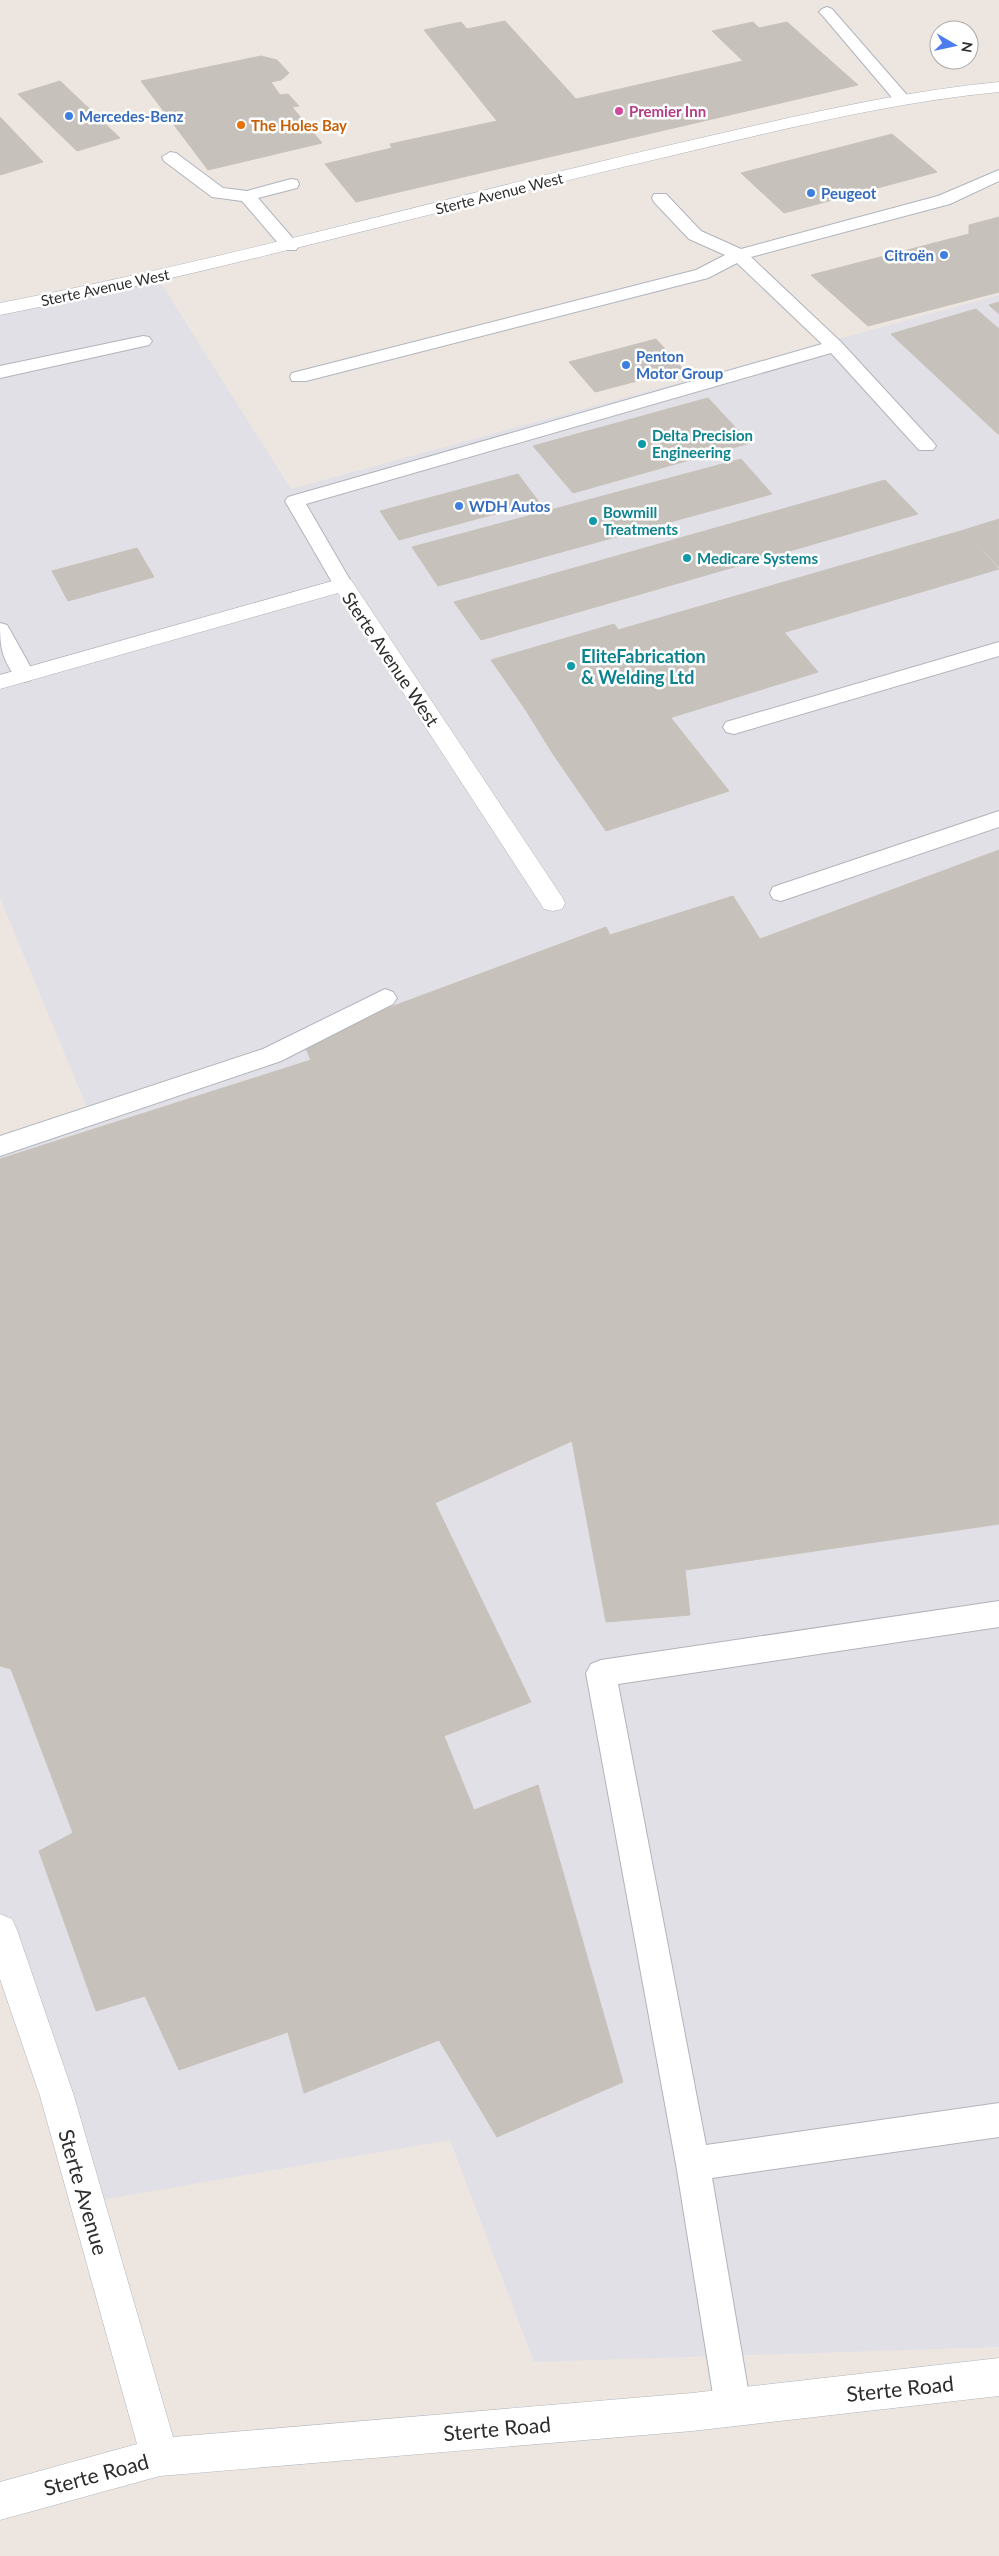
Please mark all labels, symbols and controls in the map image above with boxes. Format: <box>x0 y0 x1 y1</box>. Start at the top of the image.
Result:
north arrow <box>929 20 979 70</box>
text: N <box>958 40 977 54</box>
place label: Premier Inn <box>629 102 706 120</box>
marker: Premier Inn <box>613 105 625 117</box>
place label: Mercedes-Benz <box>79 107 183 125</box>
marker: Mercedes-Benz <box>63 110 75 122</box>
place label: The Holes Bay <box>251 116 347 134</box>
marker: The Holes Bay <box>235 119 247 131</box>
street label: Sterte Avenue West <box>433 168 565 218</box>
place label: Peugeot <box>821 184 877 202</box>
marker: Peugeot <box>805 187 817 199</box>
place label: Citroën <box>884 246 934 264</box>
marker: Citroën <box>938 249 950 261</box>
street label: Sterte Avenue West <box>39 264 171 309</box>
place label: Penton Motor Group <box>636 347 723 382</box>
marker: Penton Motor Group <box>620 359 632 371</box>
place label: Delta Precision Engineering <box>652 426 753 461</box>
marker: Delta Precision Engineering <box>636 438 648 450</box>
place label: WDH Autos <box>469 497 551 515</box>
marker: WDH Autos <box>453 500 465 512</box>
place label: Bowmill Treatments <box>603 503 678 538</box>
marker: Bowmill Treatments <box>587 515 599 527</box>
place label: Medicare Systems <box>697 549 818 567</box>
marker: Medicare Systems <box>681 552 693 564</box>
street label: Sterte Avenue West <box>338 588 444 731</box>
place label: EliteFabrication & Welding Ltd <box>581 645 706 688</box>
marker: EliteFabrication & Welding Ltd <box>565 660 577 672</box>
street label: Sterte Avenue <box>54 2126 114 2258</box>
street label: Sterte Road <box>845 2370 955 2406</box>
street label: Sterte Road <box>442 2411 552 2445</box>
street label: Sterte Road <box>41 2448 151 2500</box>

